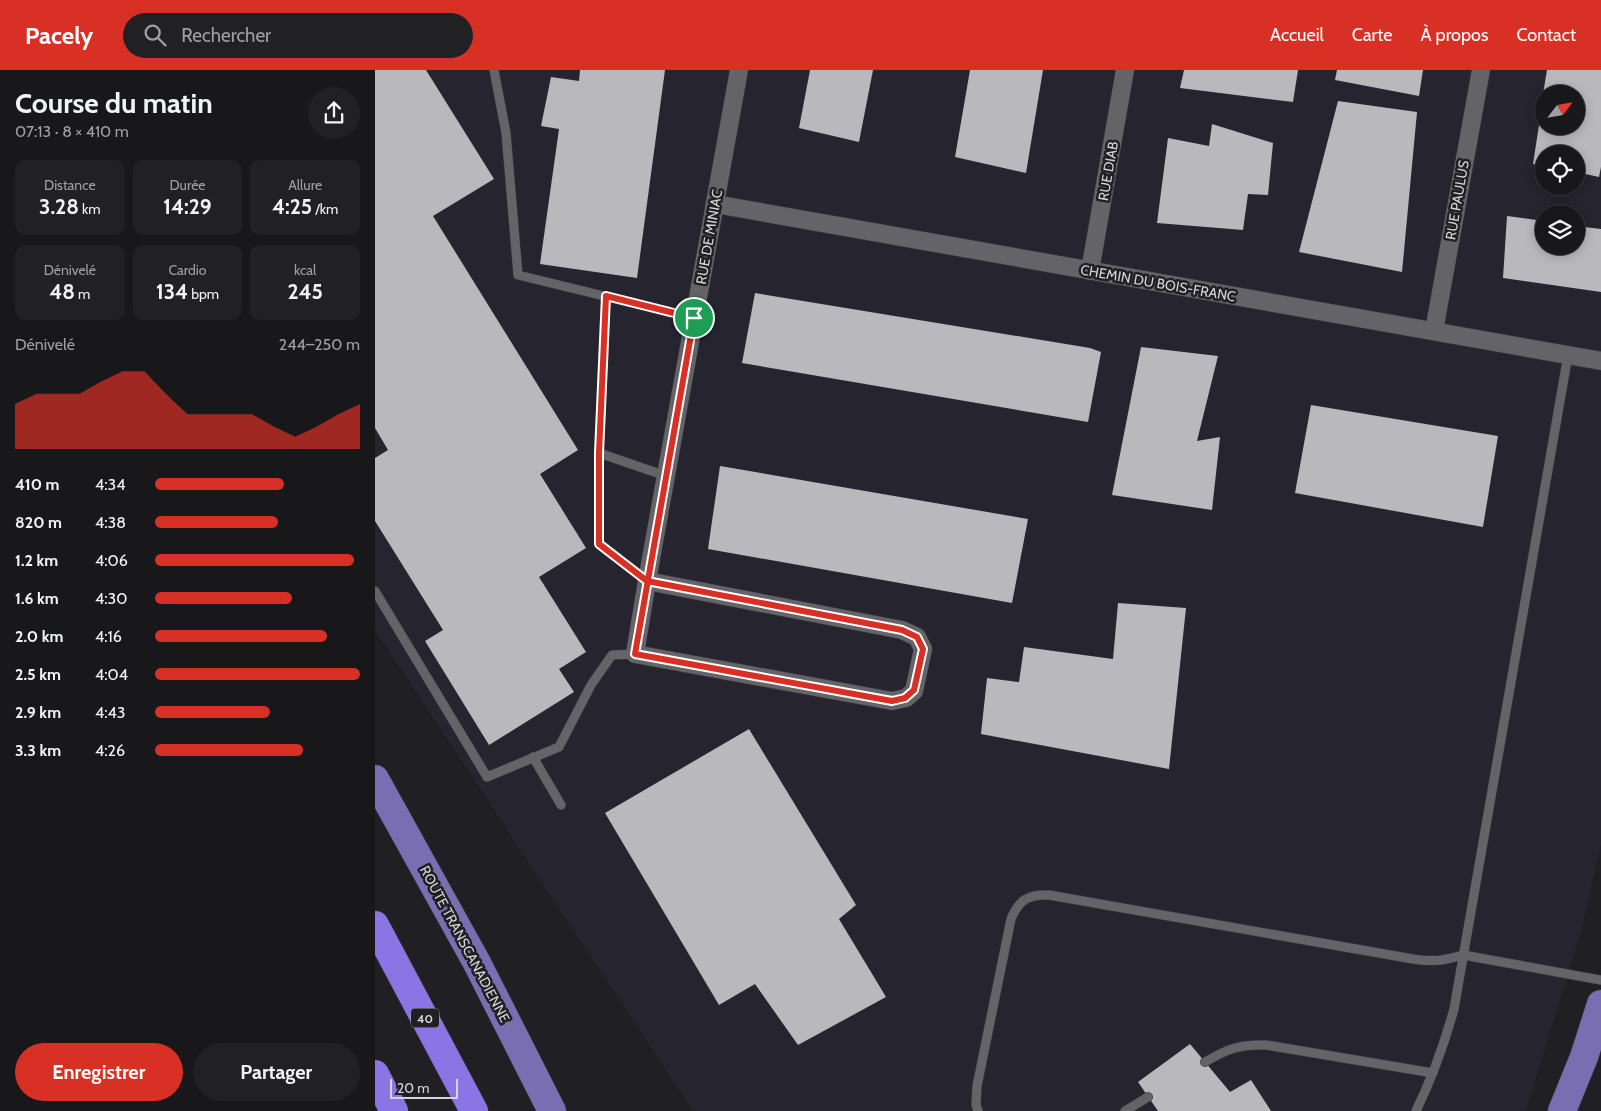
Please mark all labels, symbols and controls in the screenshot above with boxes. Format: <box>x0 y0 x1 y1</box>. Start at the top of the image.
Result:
search box <box>123 13 473 58</box>
text: Pacely <box>25 21 93 50</box>
icon: search <box>141 21 169 49</box>
text: Rechercher <box>181 24 271 47</box>
text: Accueil <box>1270 24 1324 46</box>
text: Carte <box>1352 24 1392 46</box>
text: À propos <box>1420 24 1488 46</box>
text: Contact <box>1516 24 1576 46</box>
north arrow <box>1535 85 1585 135</box>
map controls <box>1535 85 1585 255</box>
text: Course du matin <box>15 86 213 120</box>
button: share <box>308 87 360 139</box>
text: 07:13 · 8 × 410 m <box>15 122 129 141</box>
street label: RUE DIAB <box>1094 140 1122 202</box>
button: locate <box>1535 145 1585 195</box>
street label: RUE PAULUS <box>1441 159 1473 241</box>
text: Distance <box>44 176 96 194</box>
text: Durée <box>169 176 206 194</box>
text: Allure <box>288 176 322 194</box>
street label: RUE DE MINIAC <box>692 188 726 286</box>
text: 3.28 <box>39 194 79 219</box>
text: 14:29 <box>163 194 212 219</box>
text: 4:25 <box>272 194 312 219</box>
text: km <box>79 200 101 218</box>
text: /km <box>312 200 338 218</box>
button: layers <box>1535 205 1585 255</box>
street label: CHEMIN DU BOIS-FRANC <box>1079 260 1237 306</box>
text: Dénivelé <box>44 261 96 279</box>
text: Cardio <box>168 261 207 279</box>
text: kcal <box>294 261 316 279</box>
text: 48 <box>49 279 75 304</box>
text: 134 <box>156 279 188 304</box>
text: 245 <box>287 279 323 304</box>
text: m <box>75 285 90 303</box>
text: bpm <box>188 285 219 303</box>
pin <box>673 297 715 339</box>
icon: arrive <box>680 304 708 332</box>
text: Dénivelé <box>15 335 75 354</box>
text: 244–250 m <box>279 335 360 354</box>
text: 410 m <box>15 475 60 494</box>
text: 4:34 <box>95 475 125 494</box>
text: 820 m <box>15 513 62 532</box>
text: 4:38 <box>95 513 126 532</box>
text: 1.2 km <box>15 551 58 570</box>
text: 4:06 <box>95 551 128 570</box>
text: 1.6 km <box>15 589 59 608</box>
text: 4:30 <box>95 589 127 608</box>
text: 2.0 km <box>15 627 63 646</box>
text: 4:16 <box>95 627 122 646</box>
text: 2.5 km <box>15 665 61 684</box>
text: 4:04 <box>95 665 128 684</box>
text: 2.9 km <box>15 703 61 722</box>
text: 4:43 <box>95 703 125 722</box>
text: 3.3 km <box>15 741 61 760</box>
text: 4:26 <box>95 741 125 760</box>
street label: ROUTE TRANSCANADIENNE <box>416 863 514 1026</box>
road number: 40 <box>411 1008 439 1028</box>
button: Enregistrer <box>15 1043 183 1101</box>
button: Partager <box>193 1043 360 1101</box>
scale bar <box>390 1076 457 1099</box>
text: 20 m <box>397 1079 430 1097</box>

